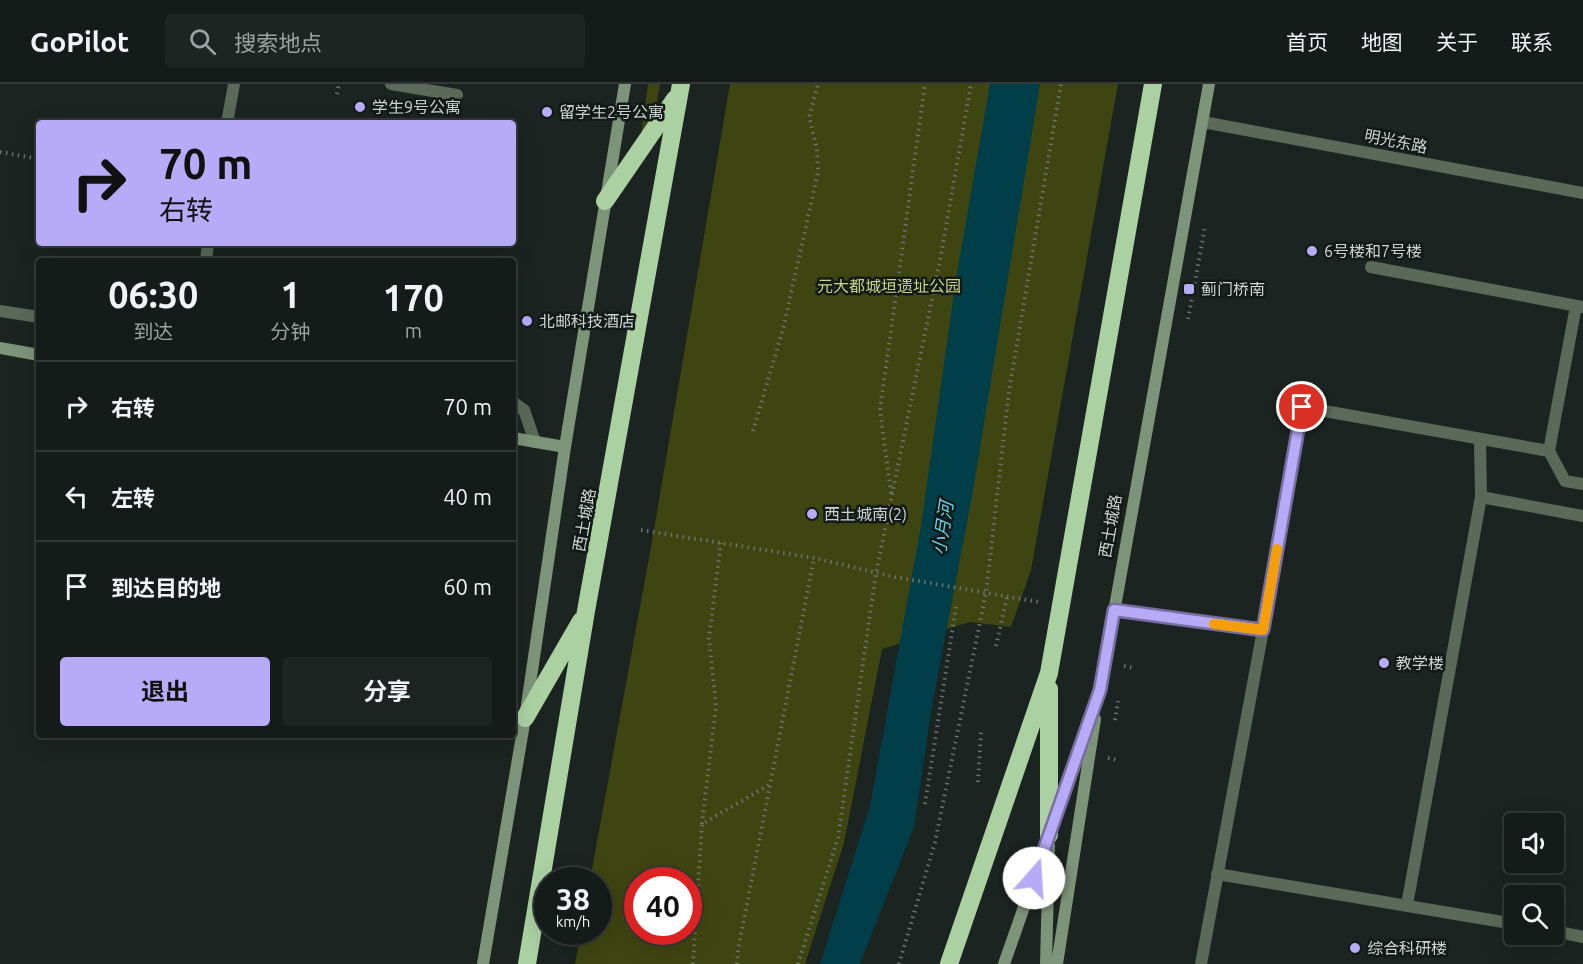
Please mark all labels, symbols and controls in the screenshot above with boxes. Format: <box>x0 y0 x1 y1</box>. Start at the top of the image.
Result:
search box <box>165 14 585 68</box>
icon: search <box>186 25 219 58</box>
text: GoPilot <box>30 26 129 57</box>
text: 搜索地点 <box>234 30 322 55</box>
text: 首页 <box>1286 30 1328 54</box>
text: 地图 <box>1361 30 1403 54</box>
text: 关于 <box>1436 30 1478 54</box>
text: 联系 <box>1511 30 1553 54</box>
place label: 学生9号公寓 <box>372 98 461 116</box>
marker: 学生9号公寓 <box>353 100 367 114</box>
place label: 留学生2号公寓 <box>559 103 664 121</box>
marker: 留学生2号公寓 <box>540 105 554 119</box>
street label: 明光东路 <box>1363 126 1429 156</box>
text: 70 m <box>159 140 253 187</box>
icon: right <box>60 144 138 222</box>
text: 右转 <box>159 195 213 225</box>
place label: 6号楼和7号楼 <box>1324 242 1422 260</box>
marker: 6号楼和7号楼 <box>1305 244 1319 258</box>
text: 06:30 <box>108 274 198 315</box>
text: 1 <box>280 274 301 315</box>
text: 170 <box>383 277 444 318</box>
park label: 元大都城垣遗址公园 <box>817 277 961 295</box>
place label: 蓟门桥南 <box>1201 280 1265 298</box>
marker: 蓟门桥南 <box>1182 282 1196 296</box>
place label: 北邮科技酒店 <box>539 312 635 330</box>
marker: 北邮科技酒店 <box>520 314 534 328</box>
text: m <box>405 319 422 342</box>
text: 到达 <box>133 320 173 343</box>
text: 分钟 <box>271 320 311 343</box>
pin <box>1276 381 1327 432</box>
icon: right <box>60 390 93 423</box>
icon: arrive <box>1285 390 1318 423</box>
text: 70 m <box>443 394 492 419</box>
text: 右转 <box>111 395 155 420</box>
icon: left <box>60 480 93 513</box>
text: 40 m <box>443 484 492 509</box>
text: 左转 <box>111 485 155 510</box>
street label: 西土城路 <box>570 487 598 553</box>
street label: 西土城路 <box>1096 493 1124 559</box>
water label: 小月河 <box>928 497 957 556</box>
place label: 西土城南(2) <box>824 505 907 524</box>
marker: 西土城南(2) <box>805 507 819 521</box>
icon: arrive <box>60 570 93 603</box>
text: 60 m <box>443 574 492 599</box>
text: 到达目的地 <box>111 575 221 600</box>
place label: 教学楼 <box>1396 654 1444 672</box>
marker: 教学楼 <box>1377 656 1391 670</box>
button: 退出 <box>60 657 270 726</box>
button: 分享 <box>282 657 492 726</box>
map controls <box>1504 813 1564 945</box>
button: sound <box>1504 813 1564 873</box>
position arrow <box>1002 846 1066 910</box>
speed limit sign: 40 <box>624 867 702 945</box>
text: 38 <box>556 882 590 916</box>
button: search <box>1504 885 1564 945</box>
text: km/h <box>556 913 590 930</box>
place label: 综合科研楼 <box>1367 939 1447 957</box>
marker: 综合科研楼 <box>1348 941 1362 955</box>

